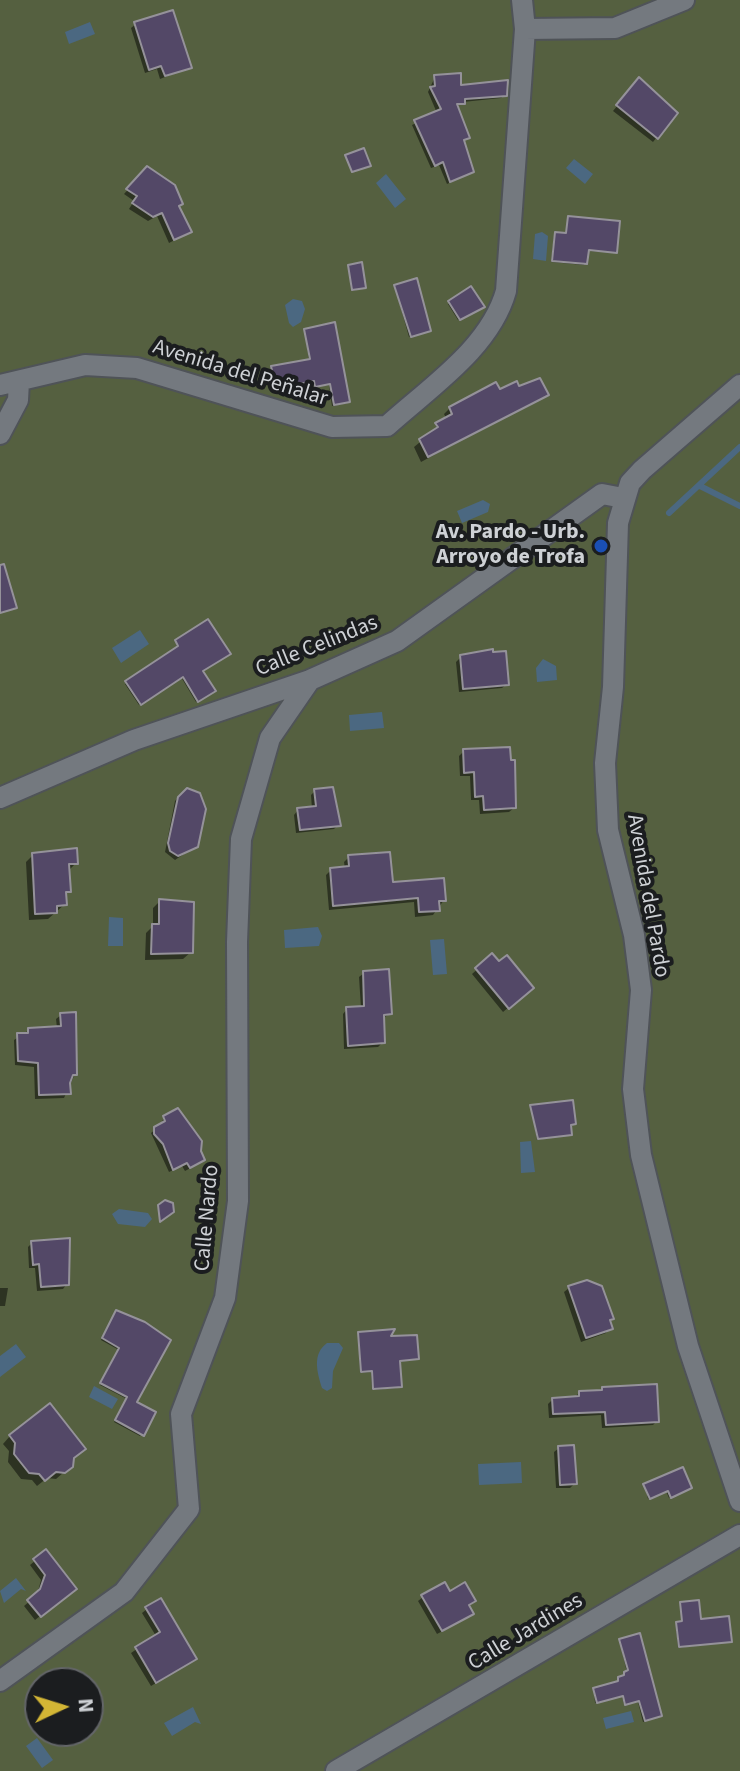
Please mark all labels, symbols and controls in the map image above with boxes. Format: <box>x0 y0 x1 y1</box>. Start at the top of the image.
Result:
street label: Avenida del Peñalar <box>149 335 331 413</box>
place label: Av. Pardo - Urb. Arroyo de Trofa <box>436 520 585 572</box>
marker: Av. Pardo - Urb. Arroyo de Trofa <box>592 537 610 555</box>
street label: Calle Celindas <box>252 611 382 683</box>
street label: Avenida del Pardo <box>620 812 674 980</box>
street label: Calle Nardo <box>190 1164 226 1272</box>
street label: Calle Jardines <box>464 1588 588 1678</box>
north arrow <box>24 1667 104 1747</box>
text: N <box>69 1697 102 1714</box>

